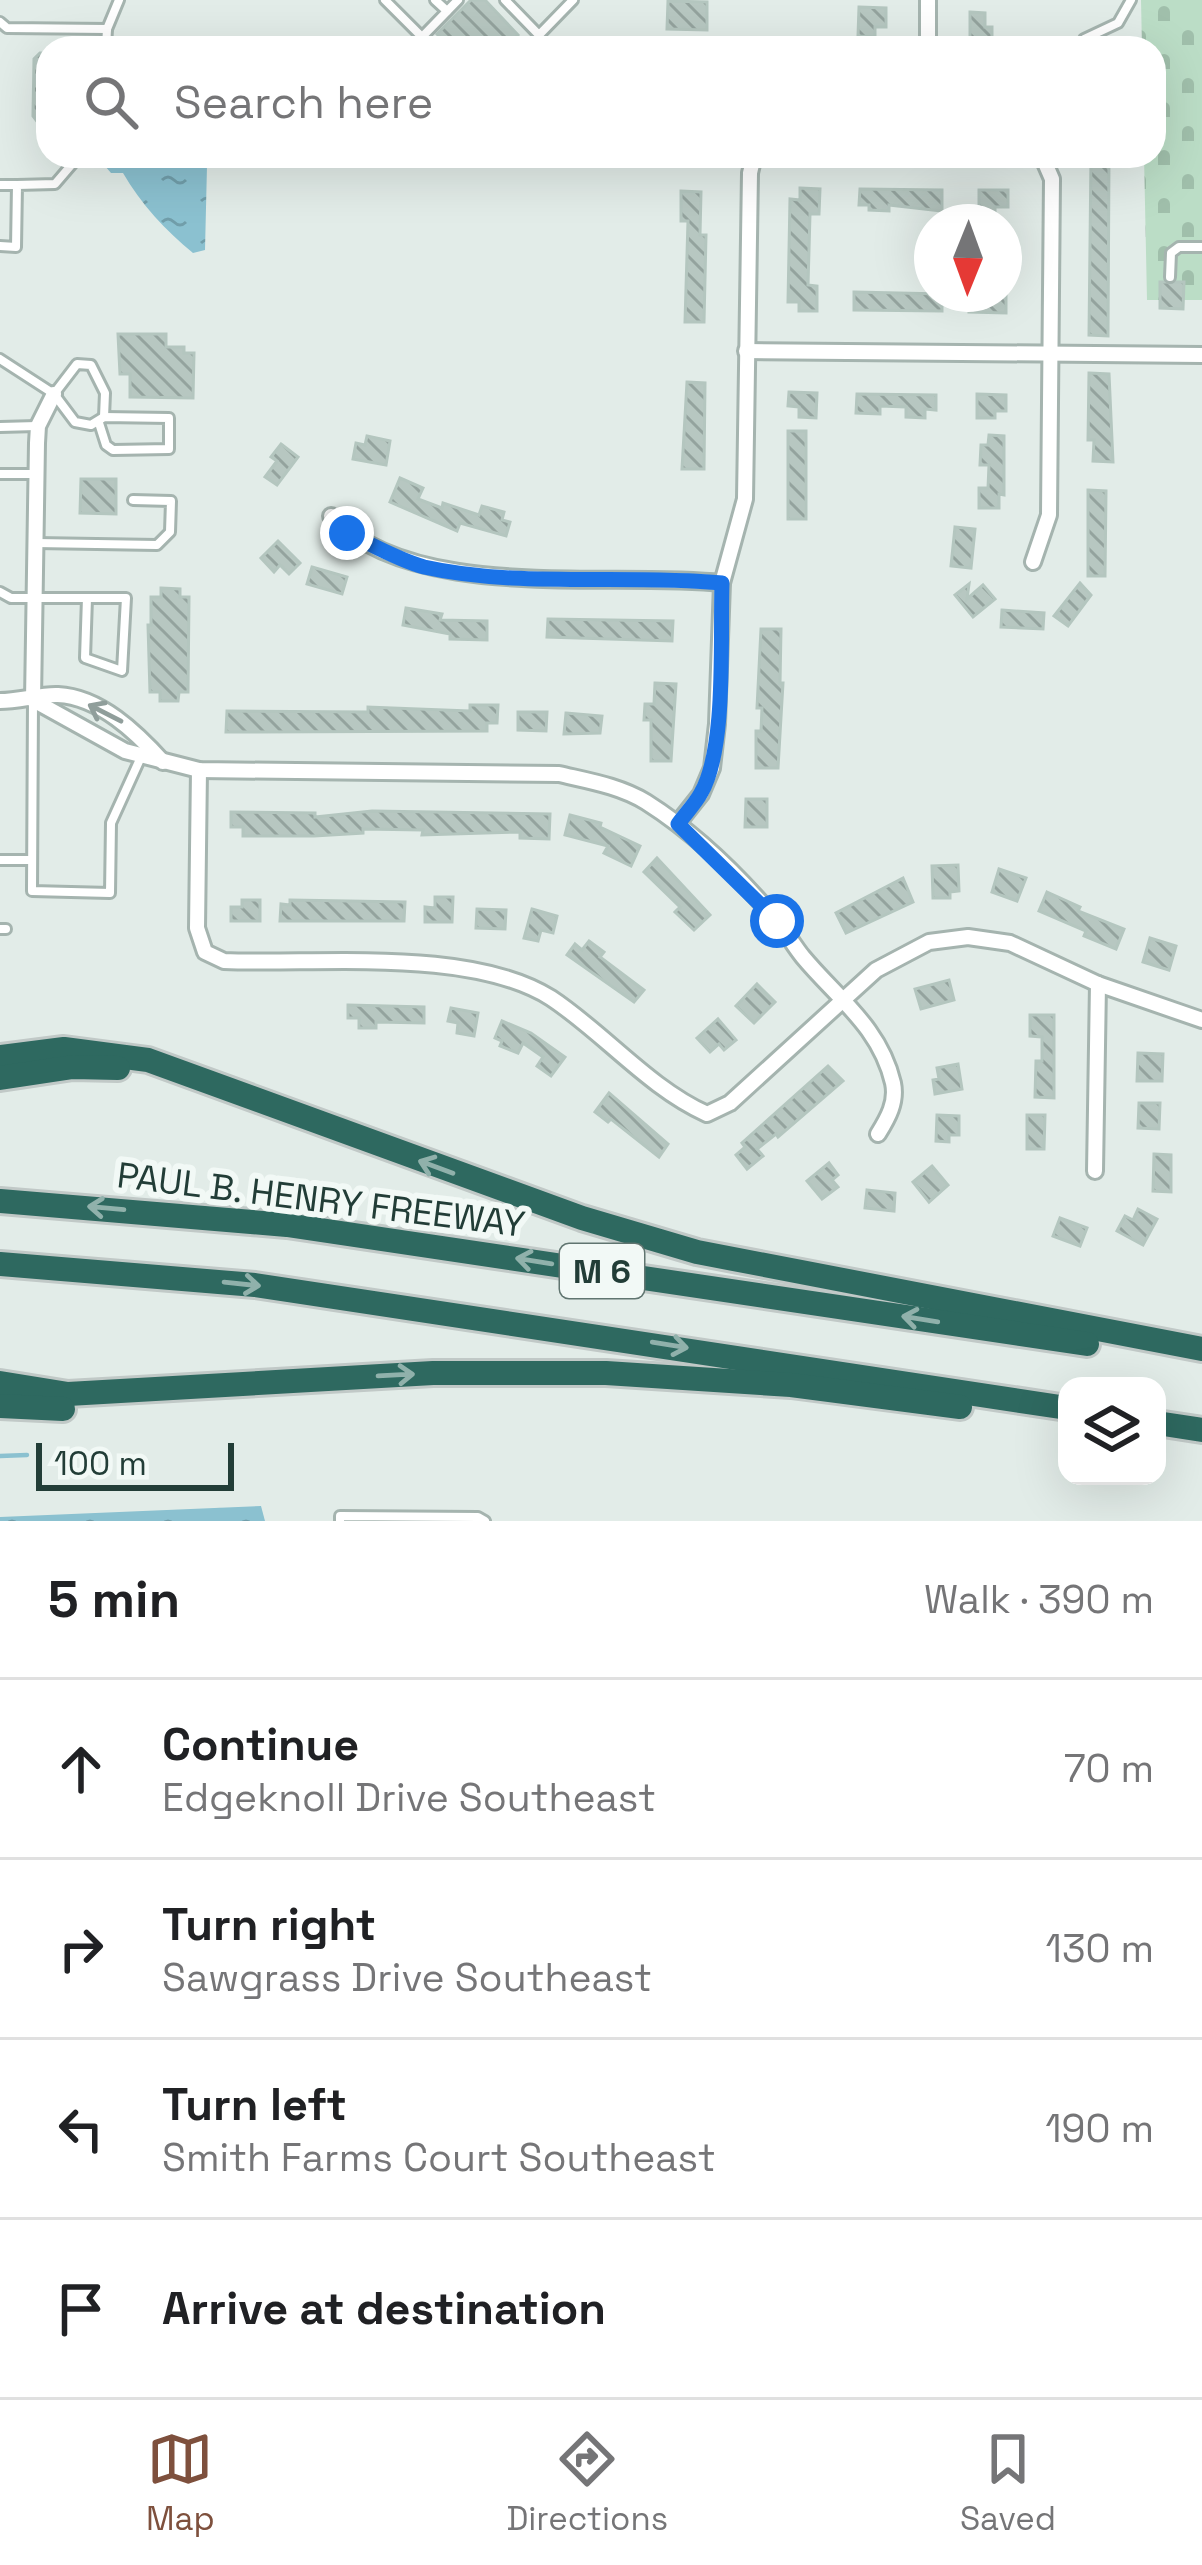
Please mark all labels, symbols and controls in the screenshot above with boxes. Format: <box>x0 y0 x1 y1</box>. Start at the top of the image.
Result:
search box <box>36 36 1166 168</box>
icon: search <box>78 69 144 135</box>
text: Search here <box>174 74 433 131</box>
north arrow <box>914 204 1022 312</box>
route end <box>320 506 374 560</box>
one-way arrow <box>88 701 123 724</box>
route start <box>750 894 804 948</box>
street label: PAUL B. HENRY FREEWAY <box>114 1152 527 1248</box>
one-way arrow <box>418 1154 455 1176</box>
one-way arrow <box>87 1196 126 1219</box>
road number: M 6 <box>560 1244 644 1298</box>
one-way arrow <box>516 1249 555 1272</box>
one-way arrow <box>222 1273 261 1296</box>
one-way arrow <box>901 1307 940 1330</box>
one-way arrow <box>649 1335 688 1358</box>
one-way arrow <box>376 1363 415 1386</box>
map controls <box>1058 1377 1166 1485</box>
button: layers <box>1058 1377 1166 1485</box>
scale bar <box>36 1437 234 1490</box>
text: 100 m <box>54 1443 147 1485</box>
text: 5 min <box>48 1567 180 1632</box>
text: Walk · 390 m <box>924 1575 1154 1624</box>
text: Continue <box>162 1716 359 1773</box>
icon: ahead <box>48 1736 114 1802</box>
text: 70 m <box>1064 1744 1154 1793</box>
text: Edgeknoll Drive Southeast <box>162 1773 656 1822</box>
text: Turn right <box>162 1896 376 1953</box>
icon: right <box>48 1916 114 1982</box>
text: 130 m <box>1046 1924 1154 1973</box>
text: Sawgrass Drive Southeast <box>162 1953 652 2002</box>
text: Turn left <box>162 2076 347 2133</box>
icon: left <box>48 2096 114 2162</box>
text: 190 m <box>1045 2104 1154 2153</box>
text: Smith Farms Court Southeast <box>162 2133 716 2182</box>
icon: arrive <box>48 2276 114 2342</box>
text: Arrive at destination <box>162 2280 606 2337</box>
tab: Map <box>146 2426 215 2540</box>
tab: Directions <box>506 2426 668 2540</box>
tab: Saved <box>960 2426 1056 2540</box>

